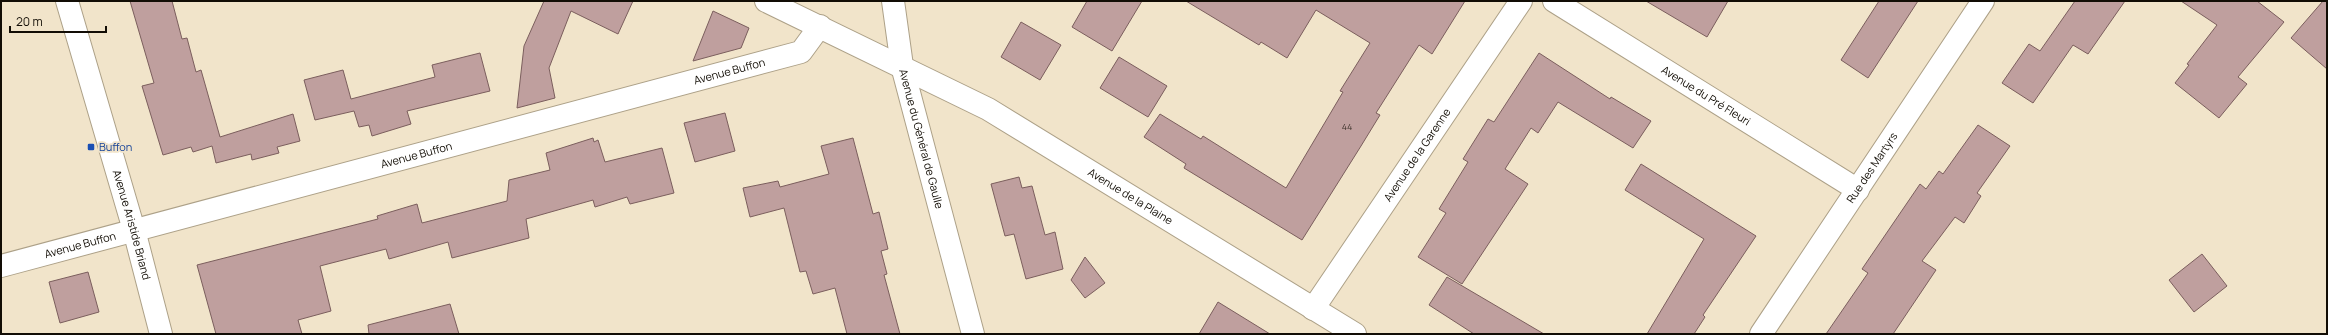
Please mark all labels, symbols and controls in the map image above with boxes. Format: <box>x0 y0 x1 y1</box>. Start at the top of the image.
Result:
scale bar <box>10 8 106 34</box>
text: 20 m <box>16 13 43 30</box>
street label: Avenue Buffon <box>692 54 767 87</box>
street label: Avenue du Pré Fleuri <box>1659 62 1754 128</box>
street label: Avenue du Général de Gaulle <box>896 67 948 211</box>
street label: Avenue de la Garenne <box>1380 105 1454 204</box>
house number: 44 <box>1342 120 1352 133</box>
street label: Rue des Martyrs <box>1843 129 1901 206</box>
street label: Avenue Buffon <box>379 138 454 171</box>
place label: Buffon <box>99 139 132 154</box>
marker: Buffon <box>86 142 96 152</box>
street label: Avenue de la Plaine <box>1086 164 1176 228</box>
street label: Avenue Aristide Briand <box>110 168 155 281</box>
street label: Avenue Buffon <box>43 228 117 261</box>

